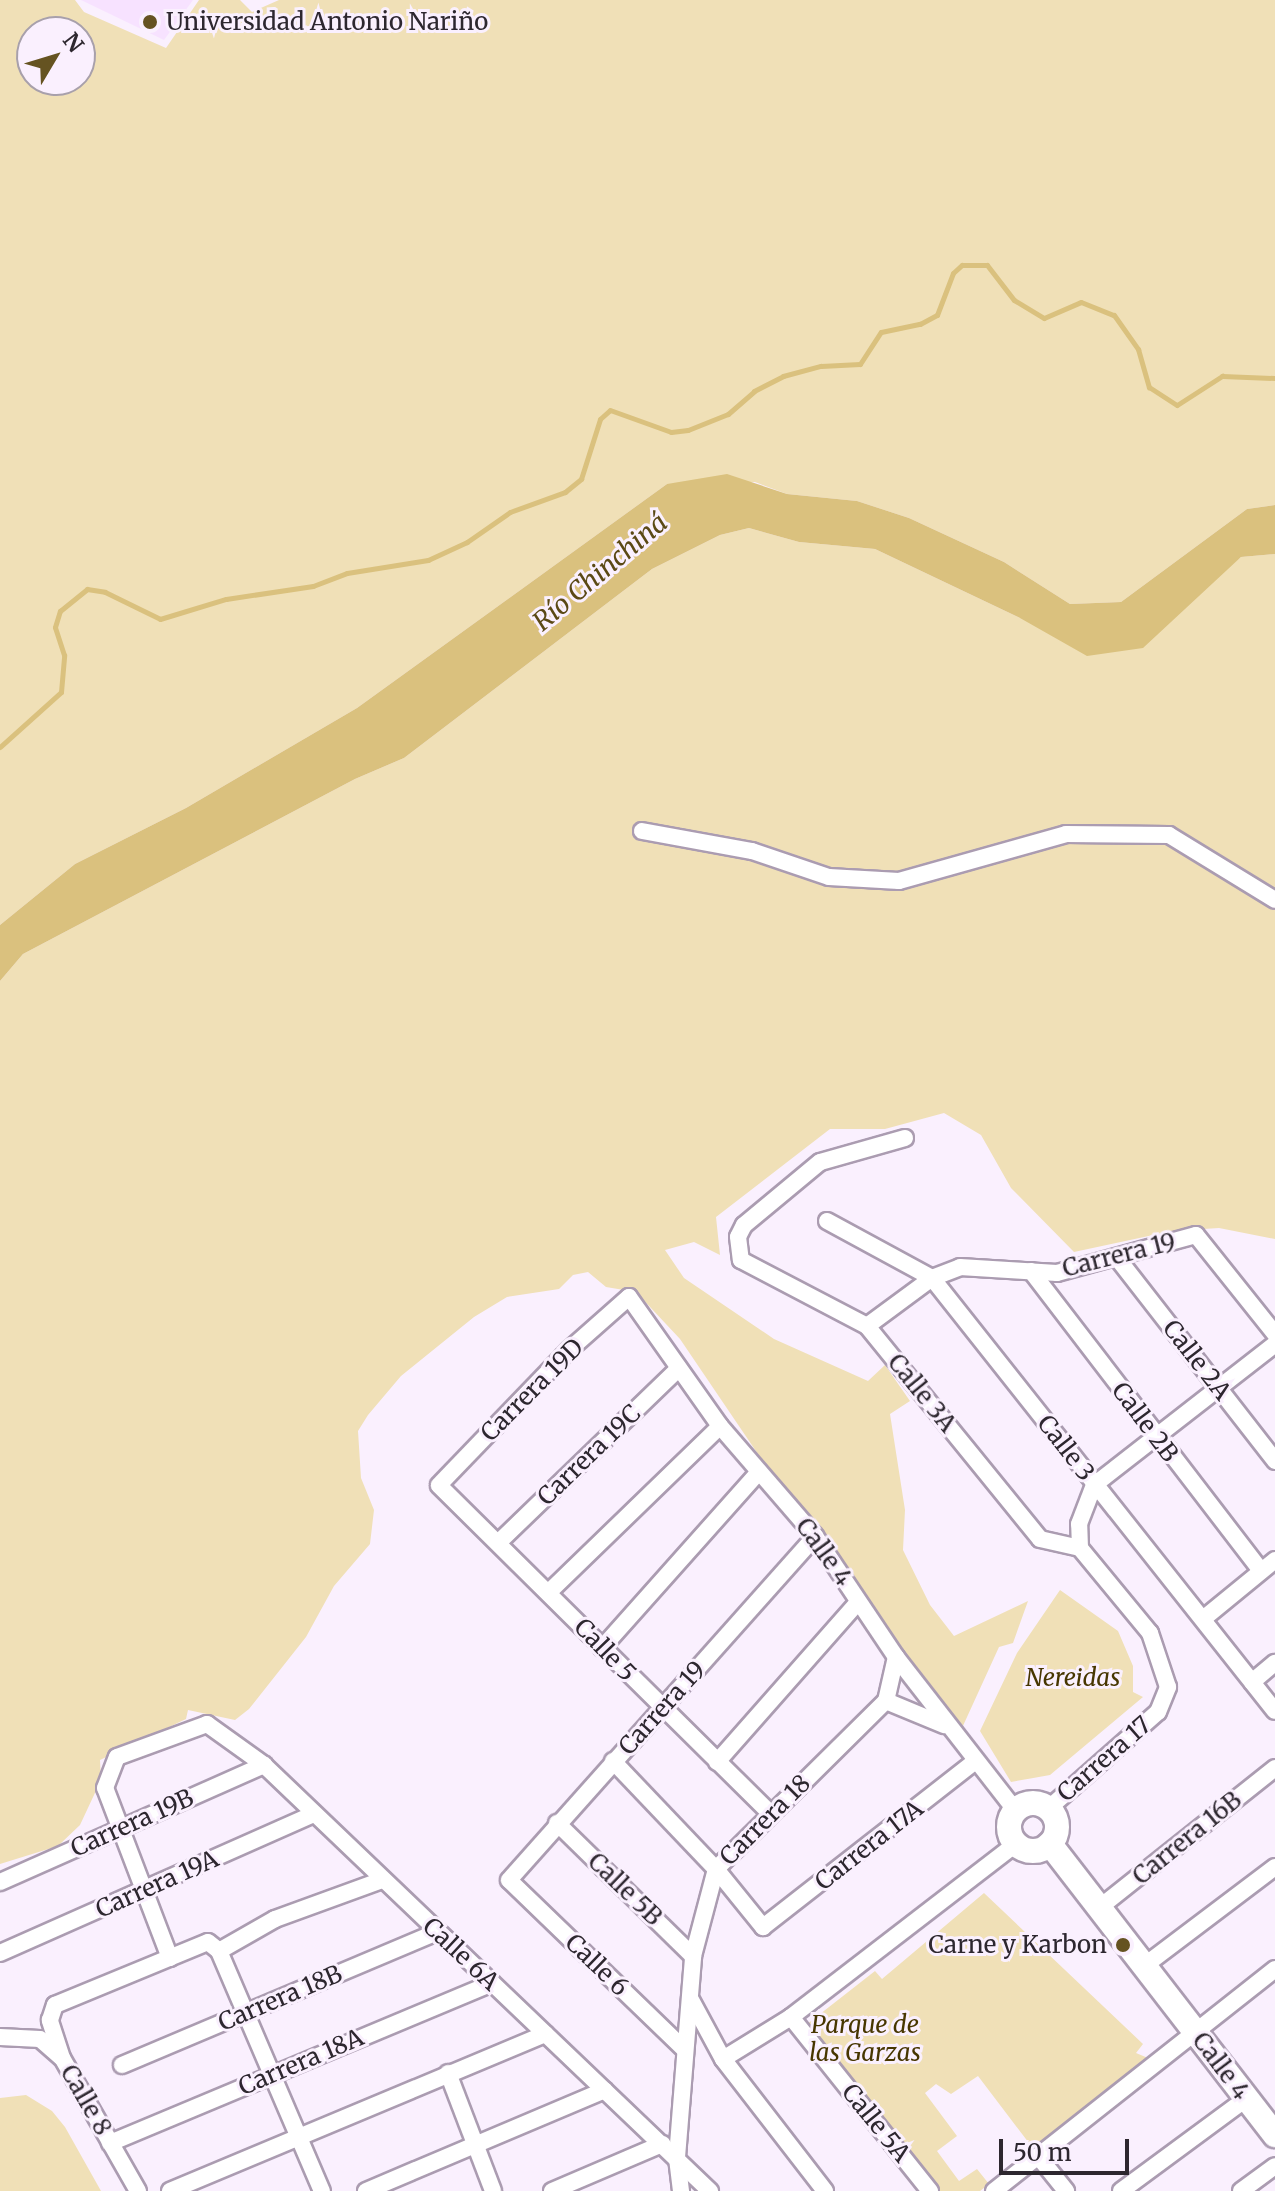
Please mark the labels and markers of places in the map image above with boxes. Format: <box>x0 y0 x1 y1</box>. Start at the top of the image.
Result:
place label: Universidad Antonio Nariño <box>166 8 488 36</box>
marker: Universidad Antonio Nariño <box>141 13 159 31</box>
place label: Carne y Karbon <box>928 1931 1107 1959</box>
marker: Carne y Karbon <box>1114 1936 1132 1954</box>

